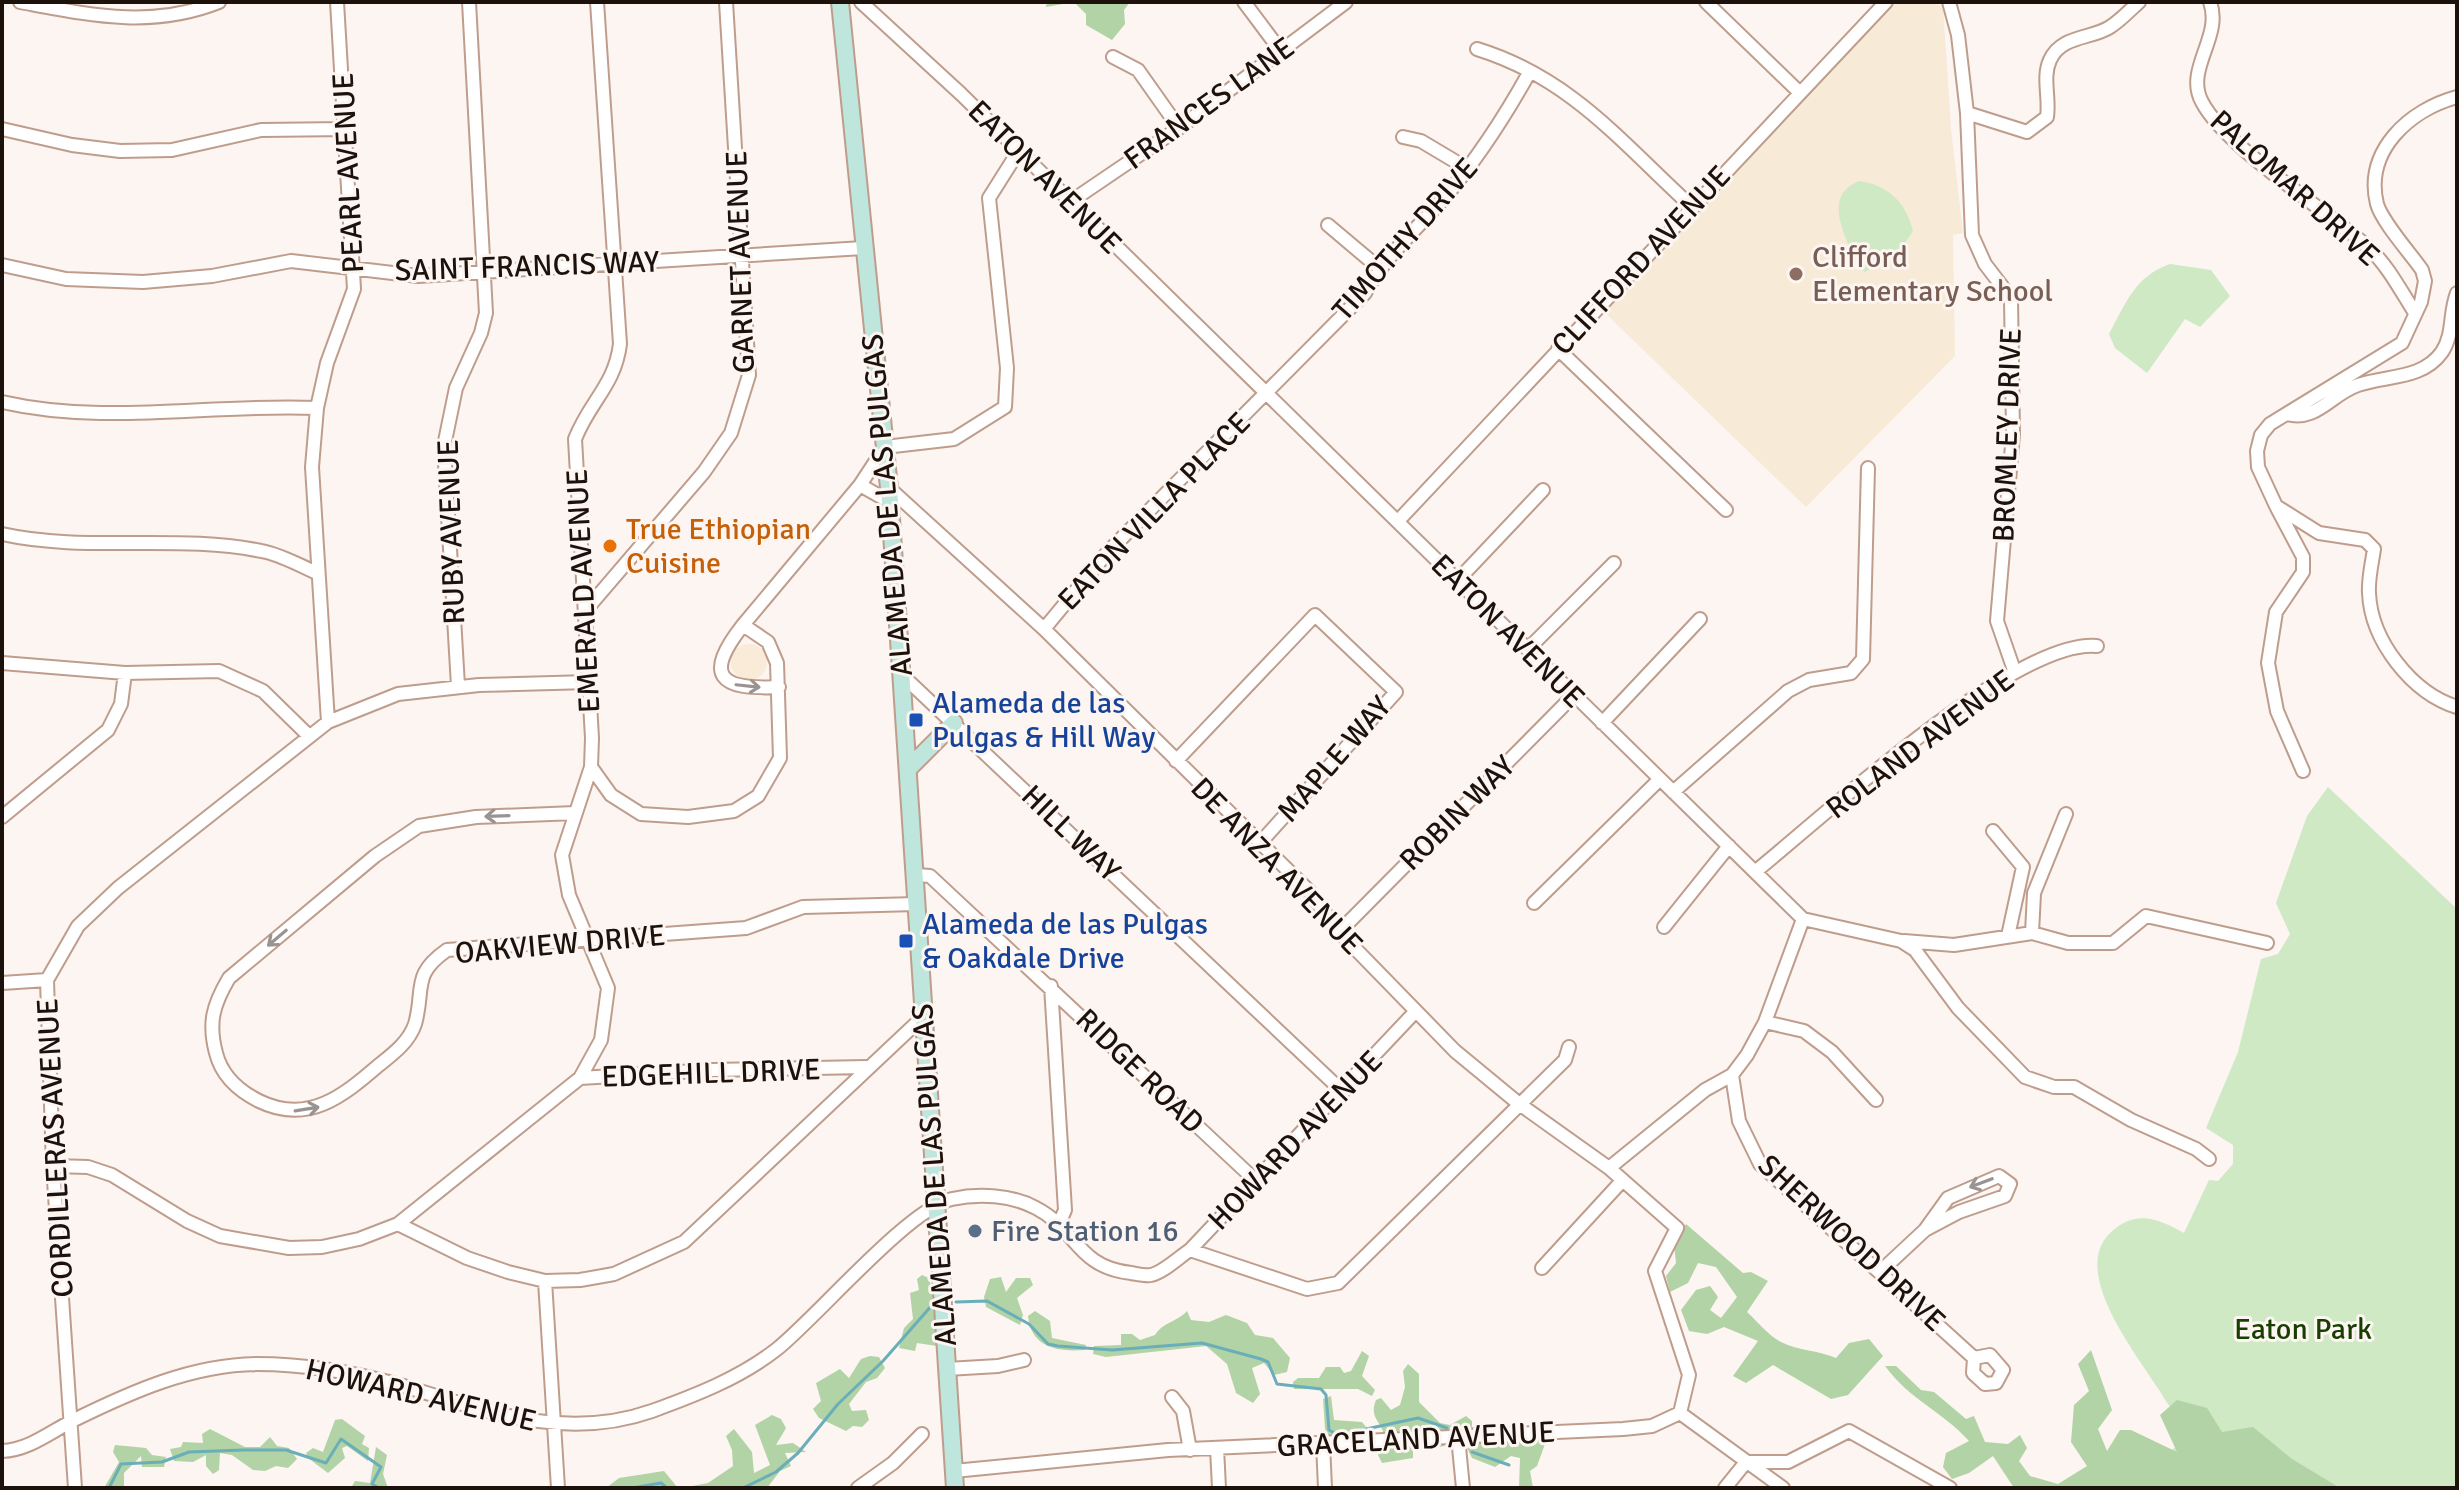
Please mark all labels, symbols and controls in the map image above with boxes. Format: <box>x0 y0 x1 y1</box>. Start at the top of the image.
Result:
street label: FRANCES LANE <box>1117 29 1302 178</box>
street label: PEARL AVENUE <box>325 72 372 274</box>
street label: EATON AVENUE <box>960 93 1129 262</box>
street label: PALOMAR DRIVE <box>2202 102 2387 274</box>
street label: GARNET AVENUE <box>718 150 763 374</box>
street label: TIMOTHY DRIVE <box>1325 150 1486 328</box>
street label: CLIFFORD AVENUE <box>1544 158 1739 363</box>
place label: Clifford Elementary School <box>1812 239 2053 310</box>
street label: SAINT FRANCIS WAY <box>394 243 660 290</box>
marker: Clifford Elementary School <box>1787 265 1805 283</box>
street label: BROMLEY DRIVE <box>1985 327 2030 543</box>
street label: ALAMEDA DE LAS PULGAS <box>854 332 921 678</box>
street label: EATON VILLA PLACE <box>1050 405 1258 618</box>
street label: RUBY AVENUE <box>430 439 473 625</box>
street label: EMERALD AVENUE <box>559 468 608 714</box>
place label: True Ethiopian Cuisine <box>626 511 811 582</box>
marker: True Ethiopian Cuisine <box>601 537 619 555</box>
street label: EATON AVENUE <box>1423 547 1592 716</box>
street label: ROLAND AVENUE <box>1819 662 2022 827</box>
one-way arrow <box>735 679 761 694</box>
place label: Alameda de las Pulgas & Hill Way <box>932 685 1155 756</box>
street label: MAPLE WAY <box>1270 689 1399 830</box>
marker: Alameda de las Pulgas & Hill Way <box>907 711 925 729</box>
street label: ROBIN WAY <box>1392 748 1523 879</box>
street label: DE ANZA AVENUE <box>1183 770 1371 963</box>
street label: HILL WAY <box>1014 777 1128 889</box>
one-way arrow <box>484 808 511 823</box>
place label: Alameda de las Pulgas & Oakdale Drive <box>922 906 1208 977</box>
street label: OAKVIEW DRIVE <box>453 917 667 972</box>
one-way arrow <box>267 929 287 947</box>
marker: Alameda de las Pulgas & Oakdale Drive <box>897 932 915 950</box>
street label: CORDILLERAS AVENUE <box>29 997 82 1299</box>
street label: RIDGE ROAD <box>1068 1001 1211 1142</box>
street label: ALAMEDA DE LAS PULGAS <box>904 1002 965 1348</box>
street label: HOWARD AVENUE <box>1200 1043 1390 1238</box>
street label: EDGEHILL DRIVE <box>601 1051 821 1096</box>
one-way arrow <box>294 1101 319 1116</box>
street label: SHERWOOD DRIVE <box>1750 1147 1953 1340</box>
one-way arrow <box>1969 1177 1994 1191</box>
place label: Fire Station 16 <box>991 1213 1179 1250</box>
marker: Fire Station 16 <box>966 1222 984 1240</box>
park label: Eaton Park <box>2234 1311 2372 1348</box>
street label: HOWARD AVENUE <box>302 1351 540 1440</box>
street label: GRACELAND AVENUE <box>1276 1414 1556 1465</box>

